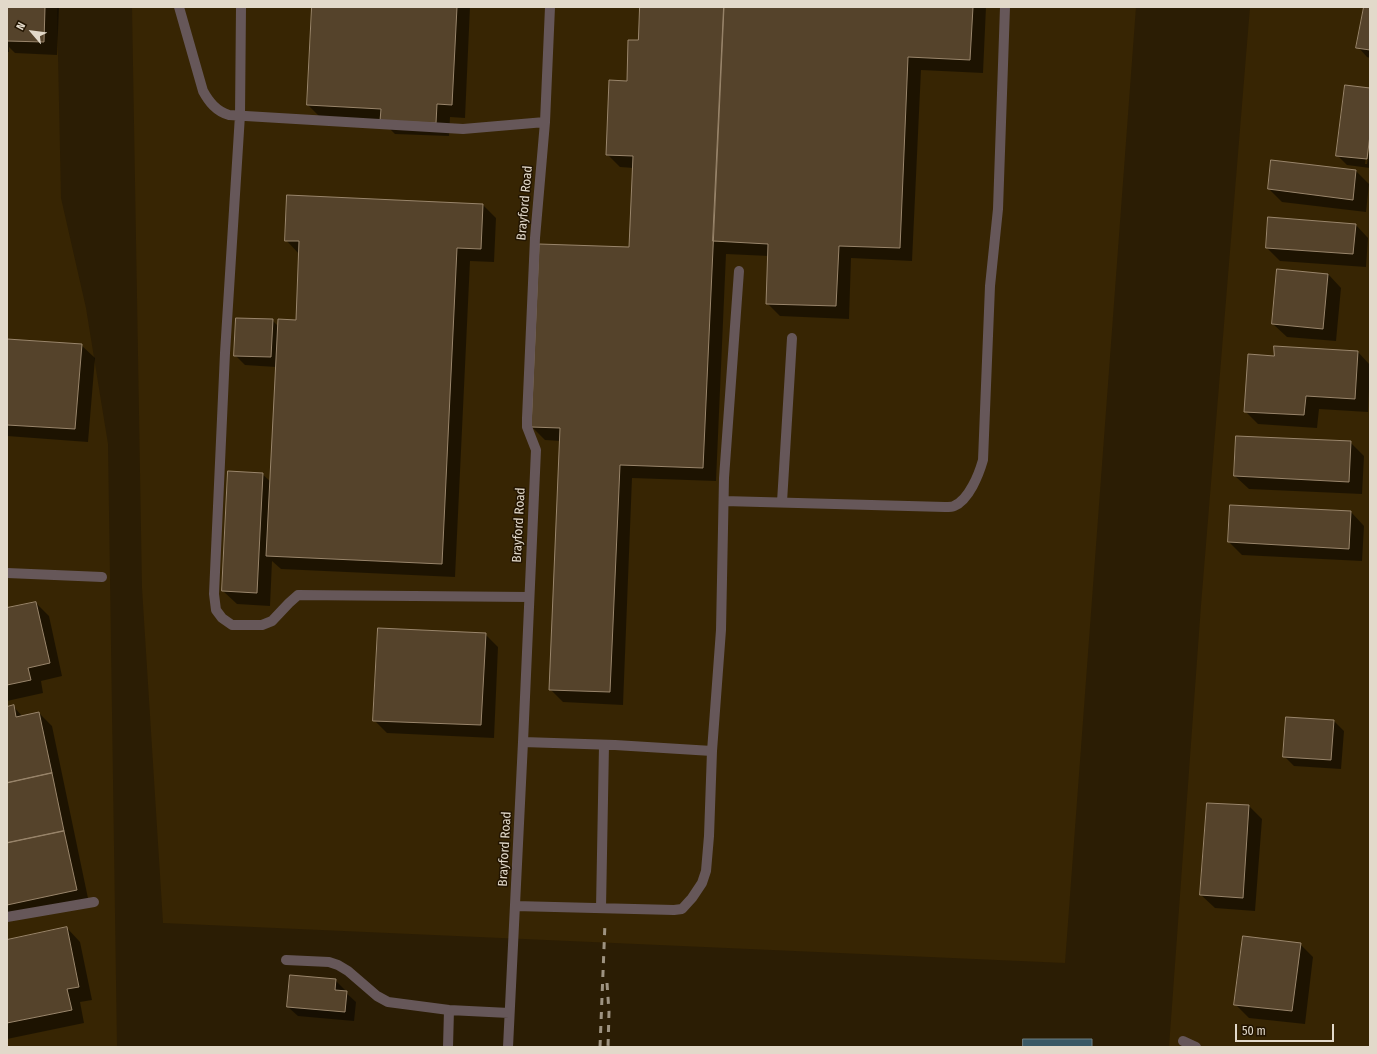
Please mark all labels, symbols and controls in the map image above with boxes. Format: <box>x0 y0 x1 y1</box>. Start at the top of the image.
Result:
north arrow <box>12 12 52 52</box>
text: N <box>14 20 28 32</box>
street label: Brayford Road <box>514 165 536 241</box>
street label: Brayford Road <box>509 487 529 563</box>
street label: Brayford Road <box>495 811 515 887</box>
scale bar <box>1237 1016 1336 1042</box>
text: 50 m <box>1242 1024 1266 1038</box>

